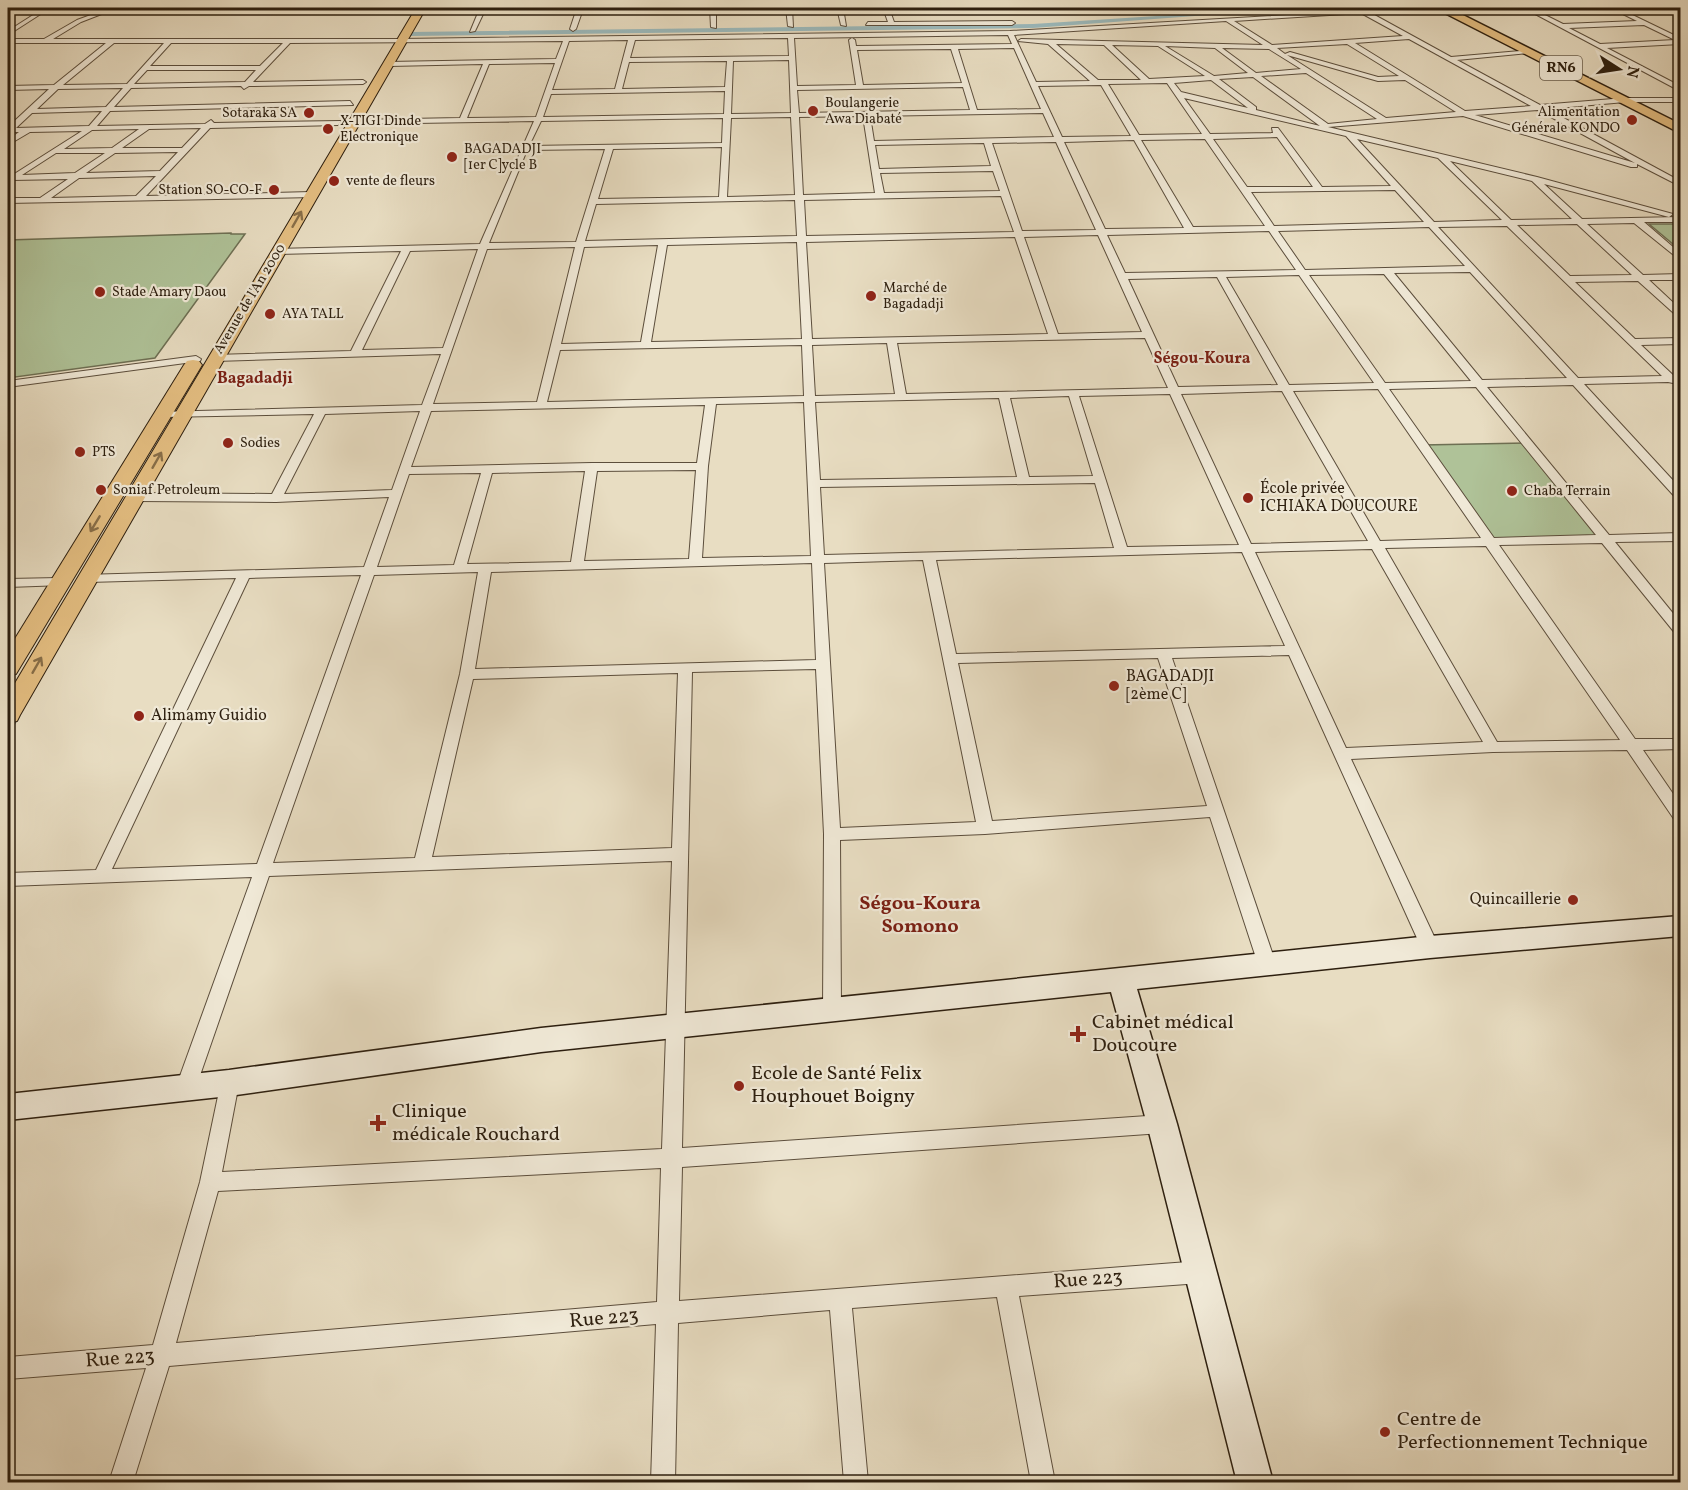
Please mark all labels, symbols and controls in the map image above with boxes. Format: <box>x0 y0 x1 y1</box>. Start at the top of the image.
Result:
north arrow <box>1589 39 1649 99</box>
road number: RN6 <box>1540 56 1582 80</box>
text: N <box>1620 64 1644 80</box>
place label: Boulangerie Awa Diabaté <box>825 94 902 129</box>
place label: Alimentation Générale KONDO <box>1512 103 1620 138</box>
place label: Sotaraka SA <box>222 104 297 123</box>
marker: Boulangerie Awa Diabaté <box>806 104 820 118</box>
marker: Sotaraka SA <box>302 106 316 120</box>
place label: X-TIGI Dinde Electronique <box>340 112 421 147</box>
marker: Alimentation Générale KONDO <box>1625 113 1639 127</box>
marker: X-TIGI Dinde Electronique <box>321 122 335 136</box>
place label: BAGADADJI [1er C]ycle B <box>464 140 541 175</box>
marker: BAGADADJI [1er C]ycle B <box>445 150 459 164</box>
place label: vente de fleurs <box>346 172 435 191</box>
marker: vente de fleurs <box>327 174 341 188</box>
place label: Station SO-CO-F <box>158 181 262 200</box>
marker: Station SO-CO-F <box>267 183 281 197</box>
one-way arrow <box>291 211 303 228</box>
street label: Avenue de l'An 2000 <box>209 240 291 358</box>
place label: Marché de Bagadadji <box>883 279 947 314</box>
place label: Stade Amary Daou <box>112 283 227 302</box>
marker: Stade Amary Daou <box>93 285 107 299</box>
marker: Marché de Bagadadji <box>864 289 878 303</box>
place label: AYA TALL <box>282 305 344 324</box>
marker: AYA TALL <box>263 307 277 321</box>
district label: Ségou-Koura <box>1153 348 1251 370</box>
district label: Bagadadji <box>217 368 293 390</box>
place label: Sodies <box>240 434 280 453</box>
marker: Sodies <box>221 436 235 450</box>
place label: PTS <box>92 443 116 462</box>
marker: PTS <box>73 445 87 459</box>
one-way arrow <box>151 452 163 469</box>
place label: École privée ICHIAKA DOUCOURE <box>1260 478 1418 518</box>
place label: Soniaf Petroleum <box>113 481 220 500</box>
place label: Chaba Terrain <box>1524 482 1611 501</box>
marker: Soniaf Petroleum <box>94 483 108 497</box>
marker: Chaba Terrain <box>1505 484 1519 498</box>
marker: École privée ICHIAKA DOUCOURE <box>1241 491 1255 505</box>
one-way arrow <box>88 515 100 532</box>
one-way arrow <box>31 657 43 674</box>
place label: BAGADADJI [2ème C] <box>1126 666 1214 706</box>
marker: BAGADADJI [2ème C] <box>1107 679 1121 693</box>
place label: Alimamy Guidio <box>151 705 267 727</box>
marker: Alimamy Guidio <box>132 709 146 723</box>
place label: Quincaillerie <box>1470 889 1561 911</box>
district label: Ségou-Koura Somono <box>859 890 981 941</box>
marker: Quincaillerie <box>1566 893 1580 907</box>
place label: Cabinet médical Doucoure <box>1092 1009 1234 1060</box>
marker: Cabinet médical Doucoure <box>1069 1025 1087 1043</box>
place label: Ecole de Santé Felix Houphouet Boigny <box>751 1060 922 1111</box>
marker: Ecole de Santé Felix Houphouet Boigny <box>732 1079 746 1093</box>
place label: Clinique médicale Rouchard <box>392 1098 560 1149</box>
marker: Clinique médicale Rouchard <box>369 1114 387 1132</box>
street label: Rue 223 <box>1052 1264 1124 1296</box>
street label: Rue 223 <box>568 1302 640 1336</box>
street label: Rue 223 <box>84 1343 156 1375</box>
place label: Centre de Perfectionnement Technique <box>1397 1406 1648 1457</box>
marker: Centre de Perfectionnement Technique <box>1378 1425 1392 1439</box>

